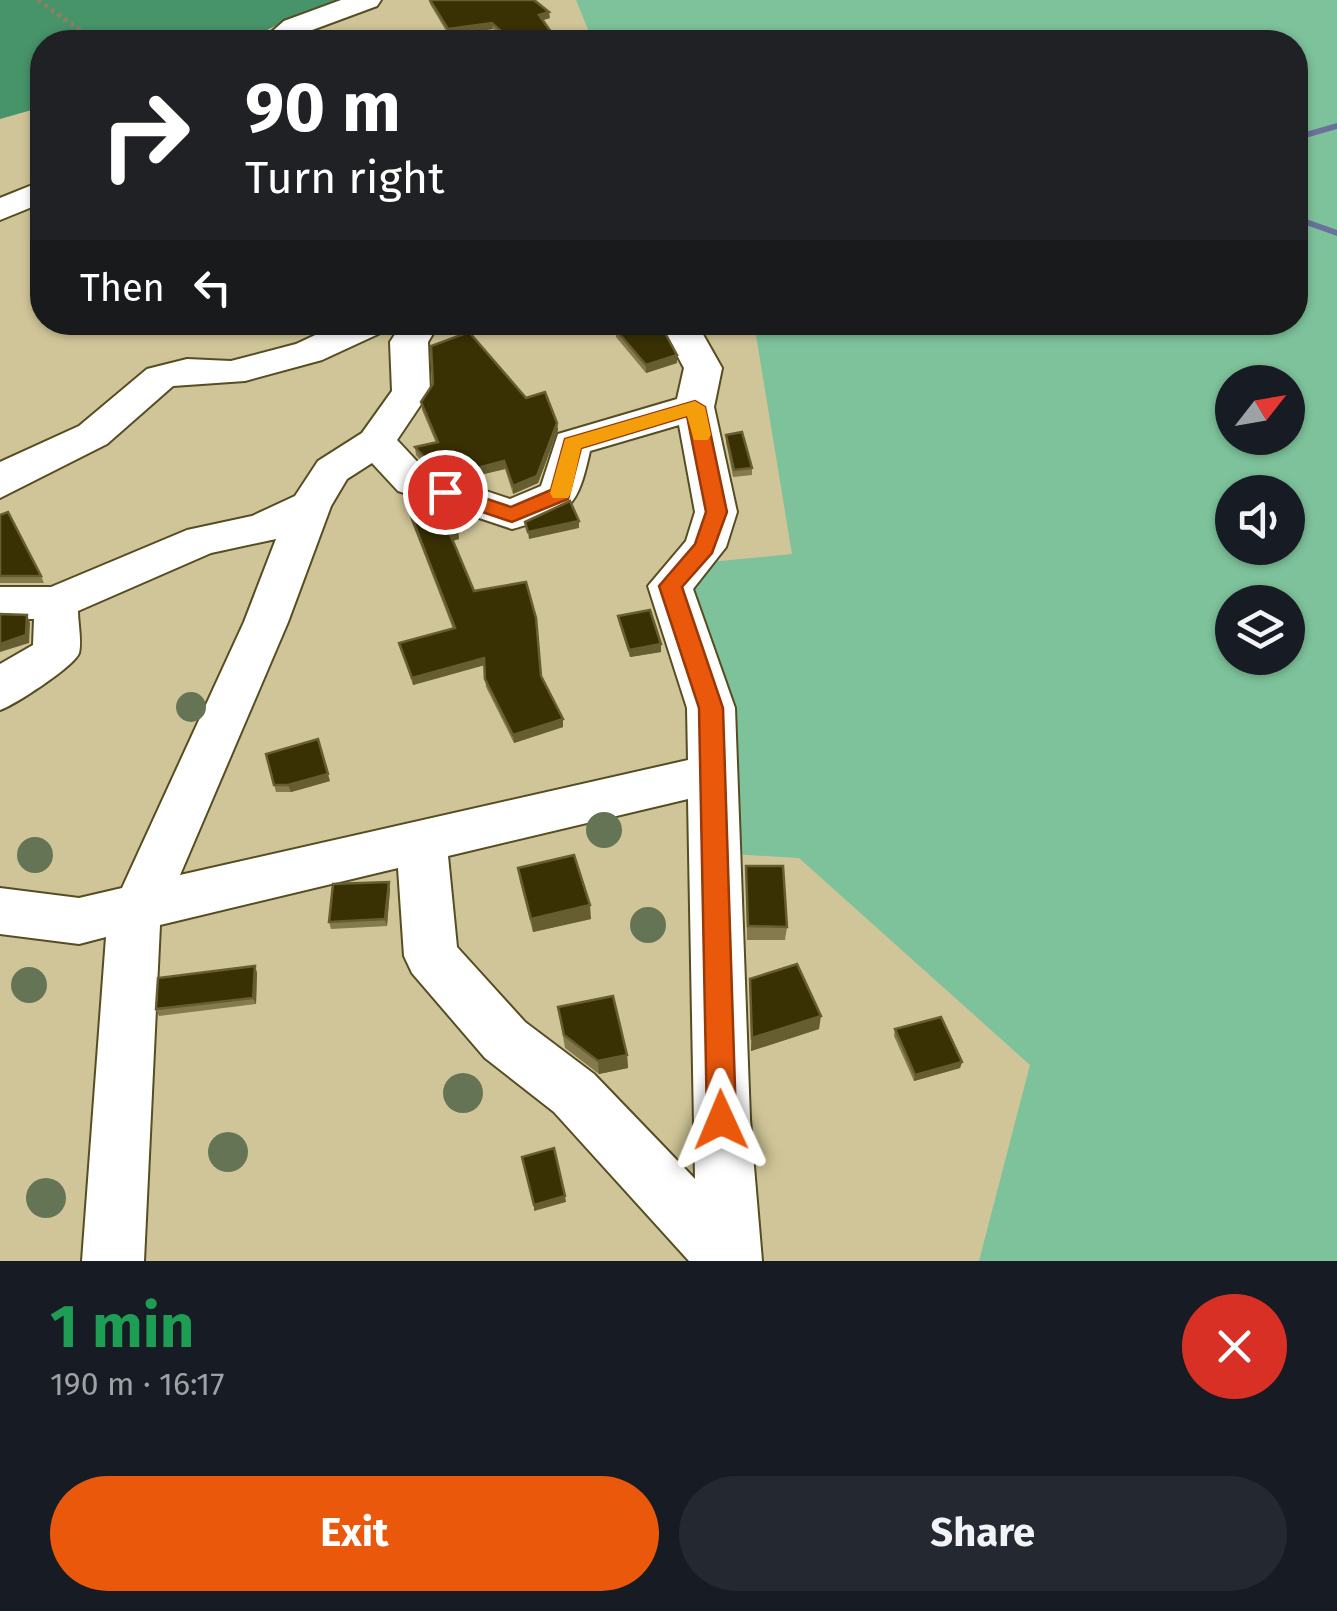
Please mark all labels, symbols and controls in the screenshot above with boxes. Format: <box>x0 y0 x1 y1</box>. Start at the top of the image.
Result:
text: 90 m <box>245 66 401 150</box>
icon: right <box>80 70 210 200</box>
text: Turn right <box>245 151 444 205</box>
icon: left <box>185 260 240 315</box>
text: Then <box>80 265 165 311</box>
north arrow <box>1215 365 1305 455</box>
map controls <box>1215 365 1305 675</box>
pin <box>403 450 488 535</box>
icon: arrive <box>418 465 473 520</box>
button: sound <box>1215 475 1305 565</box>
button: layers <box>1215 585 1305 675</box>
position arrow <box>669 1068 773 1172</box>
text: 1 min <box>50 1291 194 1363</box>
button: close <box>1182 1294 1287 1399</box>
text: 190 m · 16:17 <box>50 1365 224 1403</box>
button: Exit <box>50 1476 659 1591</box>
button: Share <box>679 1476 1287 1591</box>

